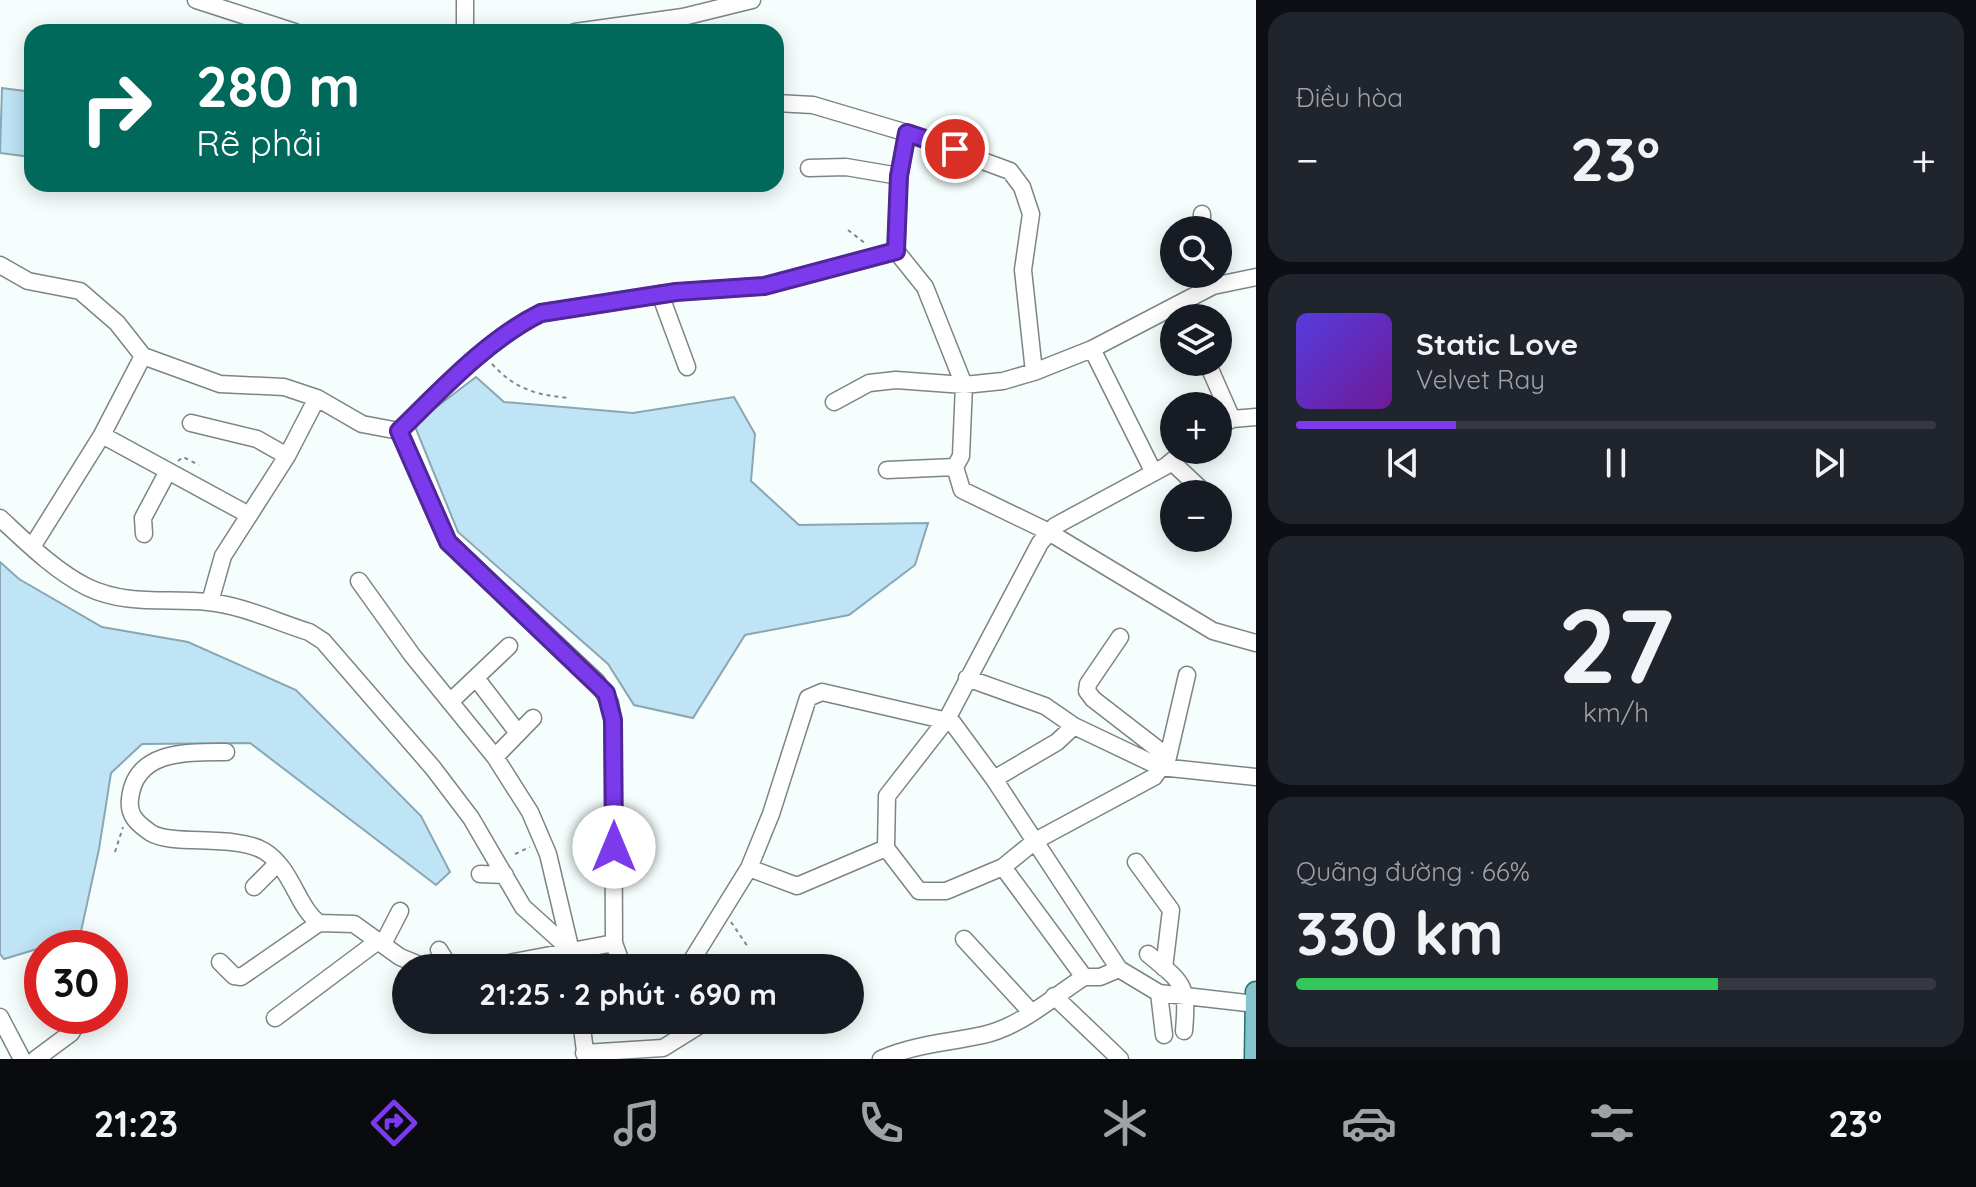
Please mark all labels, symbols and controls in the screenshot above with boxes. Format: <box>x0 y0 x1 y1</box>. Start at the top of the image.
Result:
text: 280 m <box>196 51 360 121</box>
icon: right <box>64 56 168 160</box>
text: Điều hòa <box>1296 81 1403 114</box>
pin <box>921 115 989 183</box>
text: Rẽ phải <box>196 120 322 165</box>
text: 23° <box>1570 121 1660 196</box>
icon: arrive <box>933 127 977 171</box>
text: − <box>1296 132 1319 187</box>
text: + <box>1911 132 1936 187</box>
map controls <box>1160 216 1232 552</box>
button: search <box>1160 216 1232 288</box>
button: layers <box>1160 304 1232 376</box>
text: Static Love <box>1416 325 1578 363</box>
text: Velvet Ray <box>1416 363 1545 396</box>
button: + <box>1160 392 1232 464</box>
icon: previous <box>1381 441 1425 485</box>
icon: pause <box>1594 441 1638 485</box>
icon: next <box>1807 441 1851 485</box>
button: − <box>1160 480 1232 552</box>
text: 27 <box>1558 579 1674 709</box>
text: km/h <box>1583 696 1649 729</box>
position arrow <box>572 805 656 889</box>
text: Quãng đường · 66% <box>1296 855 1530 888</box>
text: 330 km <box>1296 895 1504 970</box>
speed limit sign: 30 <box>24 930 128 1034</box>
text: 21:25 · 2 phút · 690 m <box>479 975 777 1013</box>
icon: directions <box>366 1095 422 1151</box>
icon: music <box>609 1095 665 1151</box>
icon: phone <box>853 1095 909 1151</box>
icon: climate <box>1097 1095 1153 1151</box>
icon: car <box>1341 1095 1397 1151</box>
icon: filters <box>1584 1095 1640 1151</box>
text: 21:23 <box>94 1101 178 1146</box>
text: 23° <box>1828 1101 1882 1146</box>

